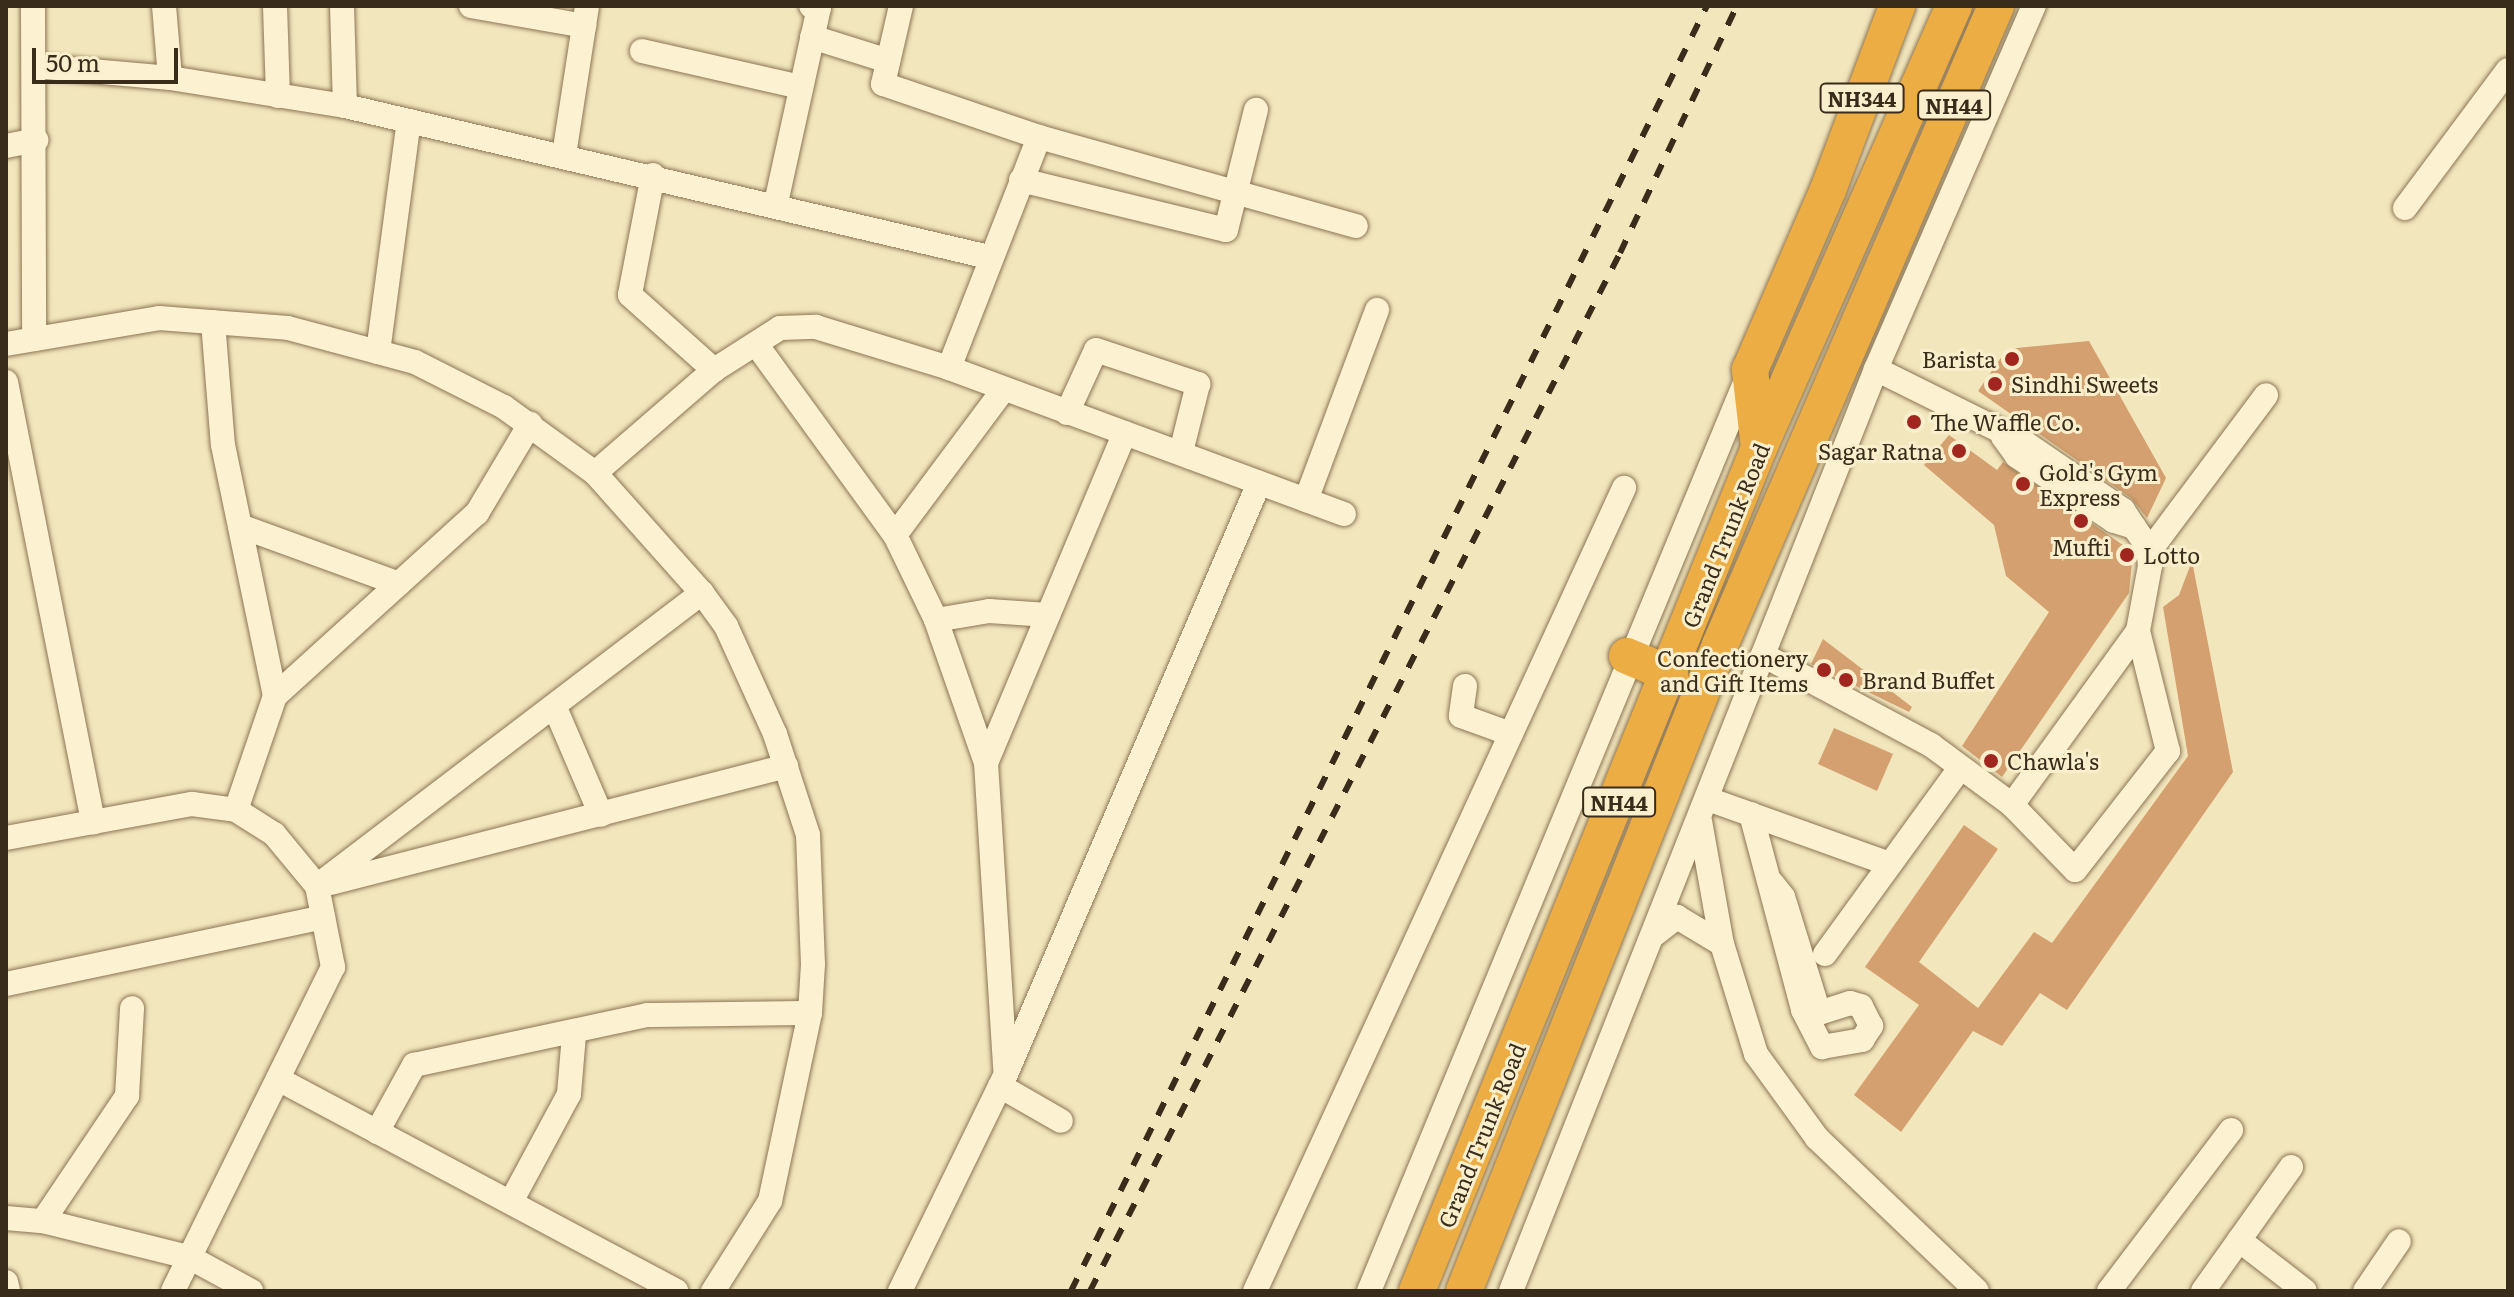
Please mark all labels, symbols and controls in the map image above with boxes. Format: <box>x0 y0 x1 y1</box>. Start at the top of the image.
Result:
scale bar <box>36 32 182 82</box>
text: 50 m <box>46 44 100 79</box>
road number: NH344 <box>1818 82 1906 114</box>
road number: NH44 <box>1916 89 1992 121</box>
place label: Barista <box>1922 346 1996 372</box>
marker: Barista <box>2003 350 2021 368</box>
place label: Sindhi Sweets <box>2011 371 2158 397</box>
marker: Sindhi Sweets <box>1986 375 2004 393</box>
place label: The Waffle Co. <box>1930 409 2081 435</box>
marker: The Waffle Co. <box>1905 413 1923 431</box>
place label: Sagar Ratna <box>1818 438 1943 464</box>
street label: Grand Trunk Road <box>1676 439 1774 631</box>
marker: Sagar Ratna <box>1950 442 1968 460</box>
place label: Gold's Gym Express <box>2039 458 2158 510</box>
marker: Gold's Gym Express <box>2014 475 2032 493</box>
marker: Mufti <box>2072 512 2090 530</box>
place label: Mufti <box>2052 534 2110 560</box>
place label: Lotto <box>2143 542 2200 568</box>
marker: Lotto <box>2118 546 2136 564</box>
place label: Confectionery and Gift Items <box>1657 644 1808 696</box>
marker: Confectionery and Gift Items <box>1815 661 1833 679</box>
place label: Brand Buffet <box>1862 667 1995 693</box>
marker: Brand Buffet <box>1837 671 1855 689</box>
place label: Chawla's <box>2007 748 2099 774</box>
marker: Chawla's <box>1982 752 2000 770</box>
road number: NH44 <box>1581 786 1657 818</box>
street label: Grand Trunk Road <box>1432 1039 1530 1231</box>

